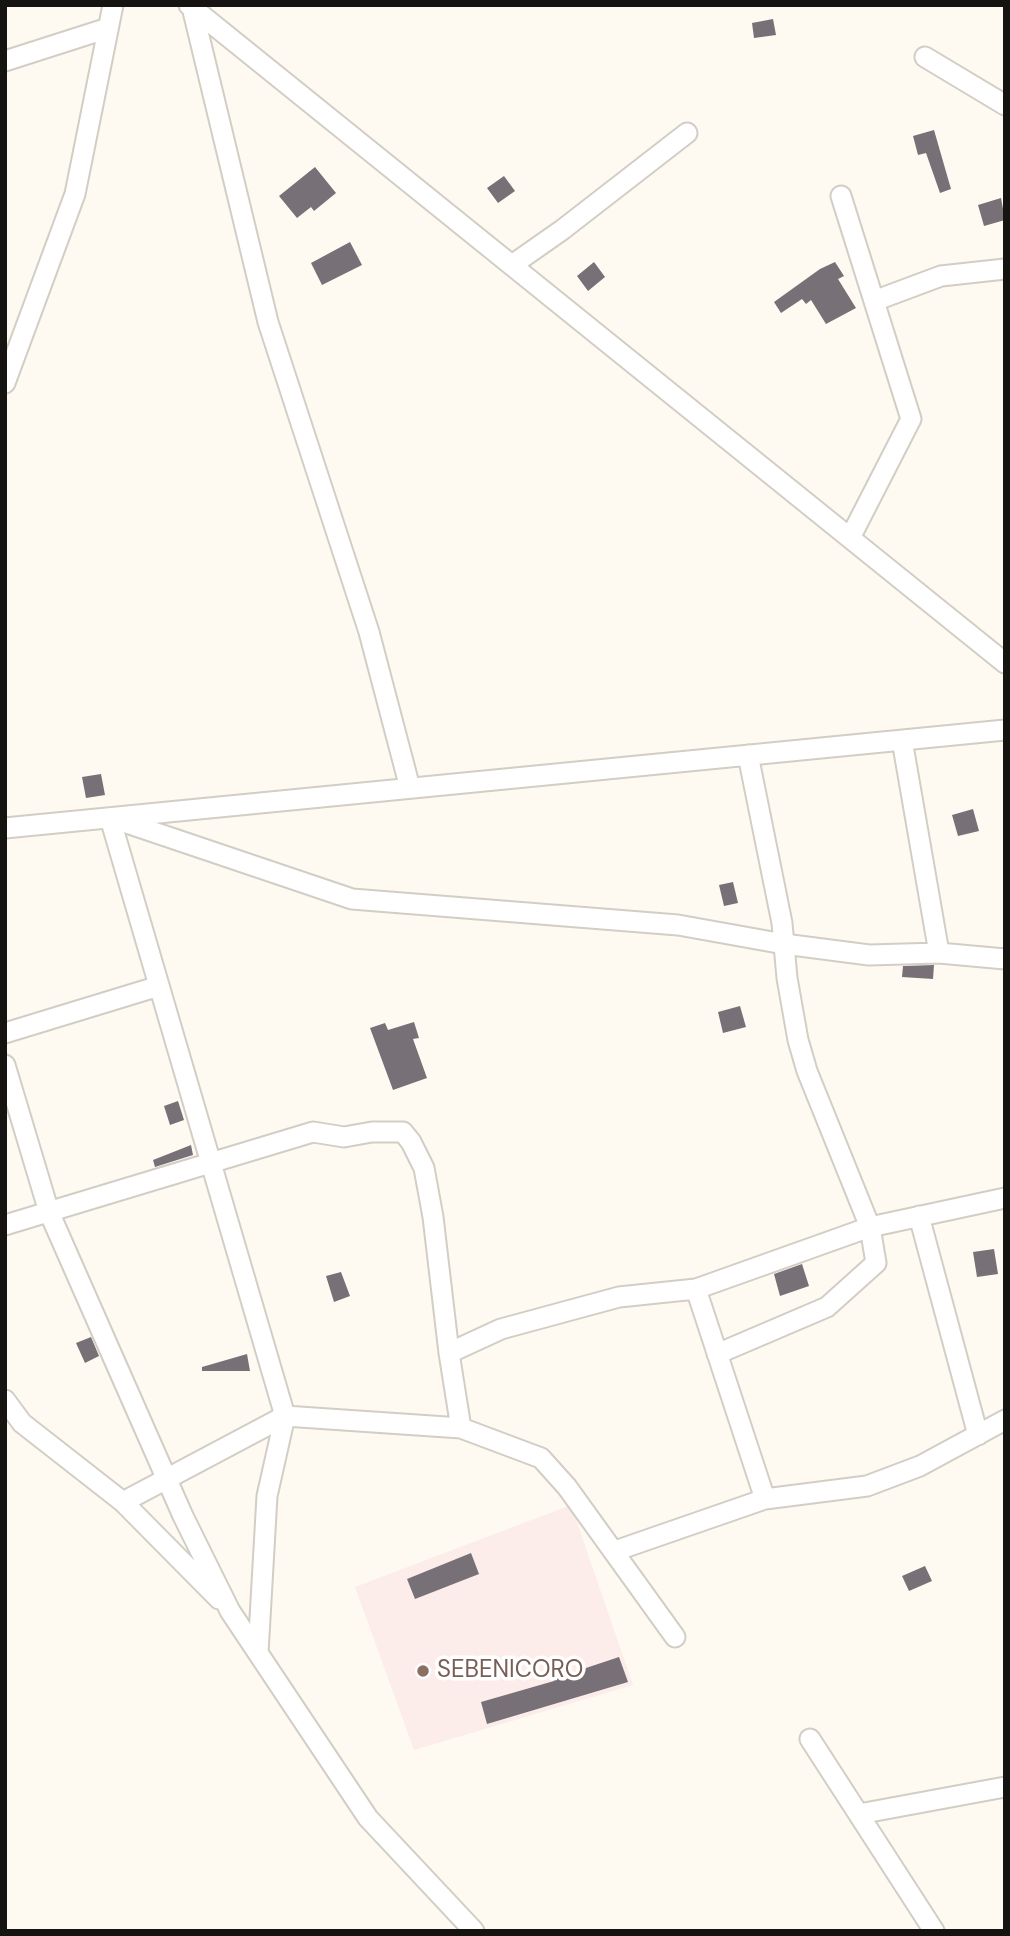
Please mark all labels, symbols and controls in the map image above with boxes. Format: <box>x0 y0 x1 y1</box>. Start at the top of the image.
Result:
place label: SEBENICORO <box>437 1657 583 1685</box>
marker: SEBENICORO <box>415 1663 431 1679</box>

